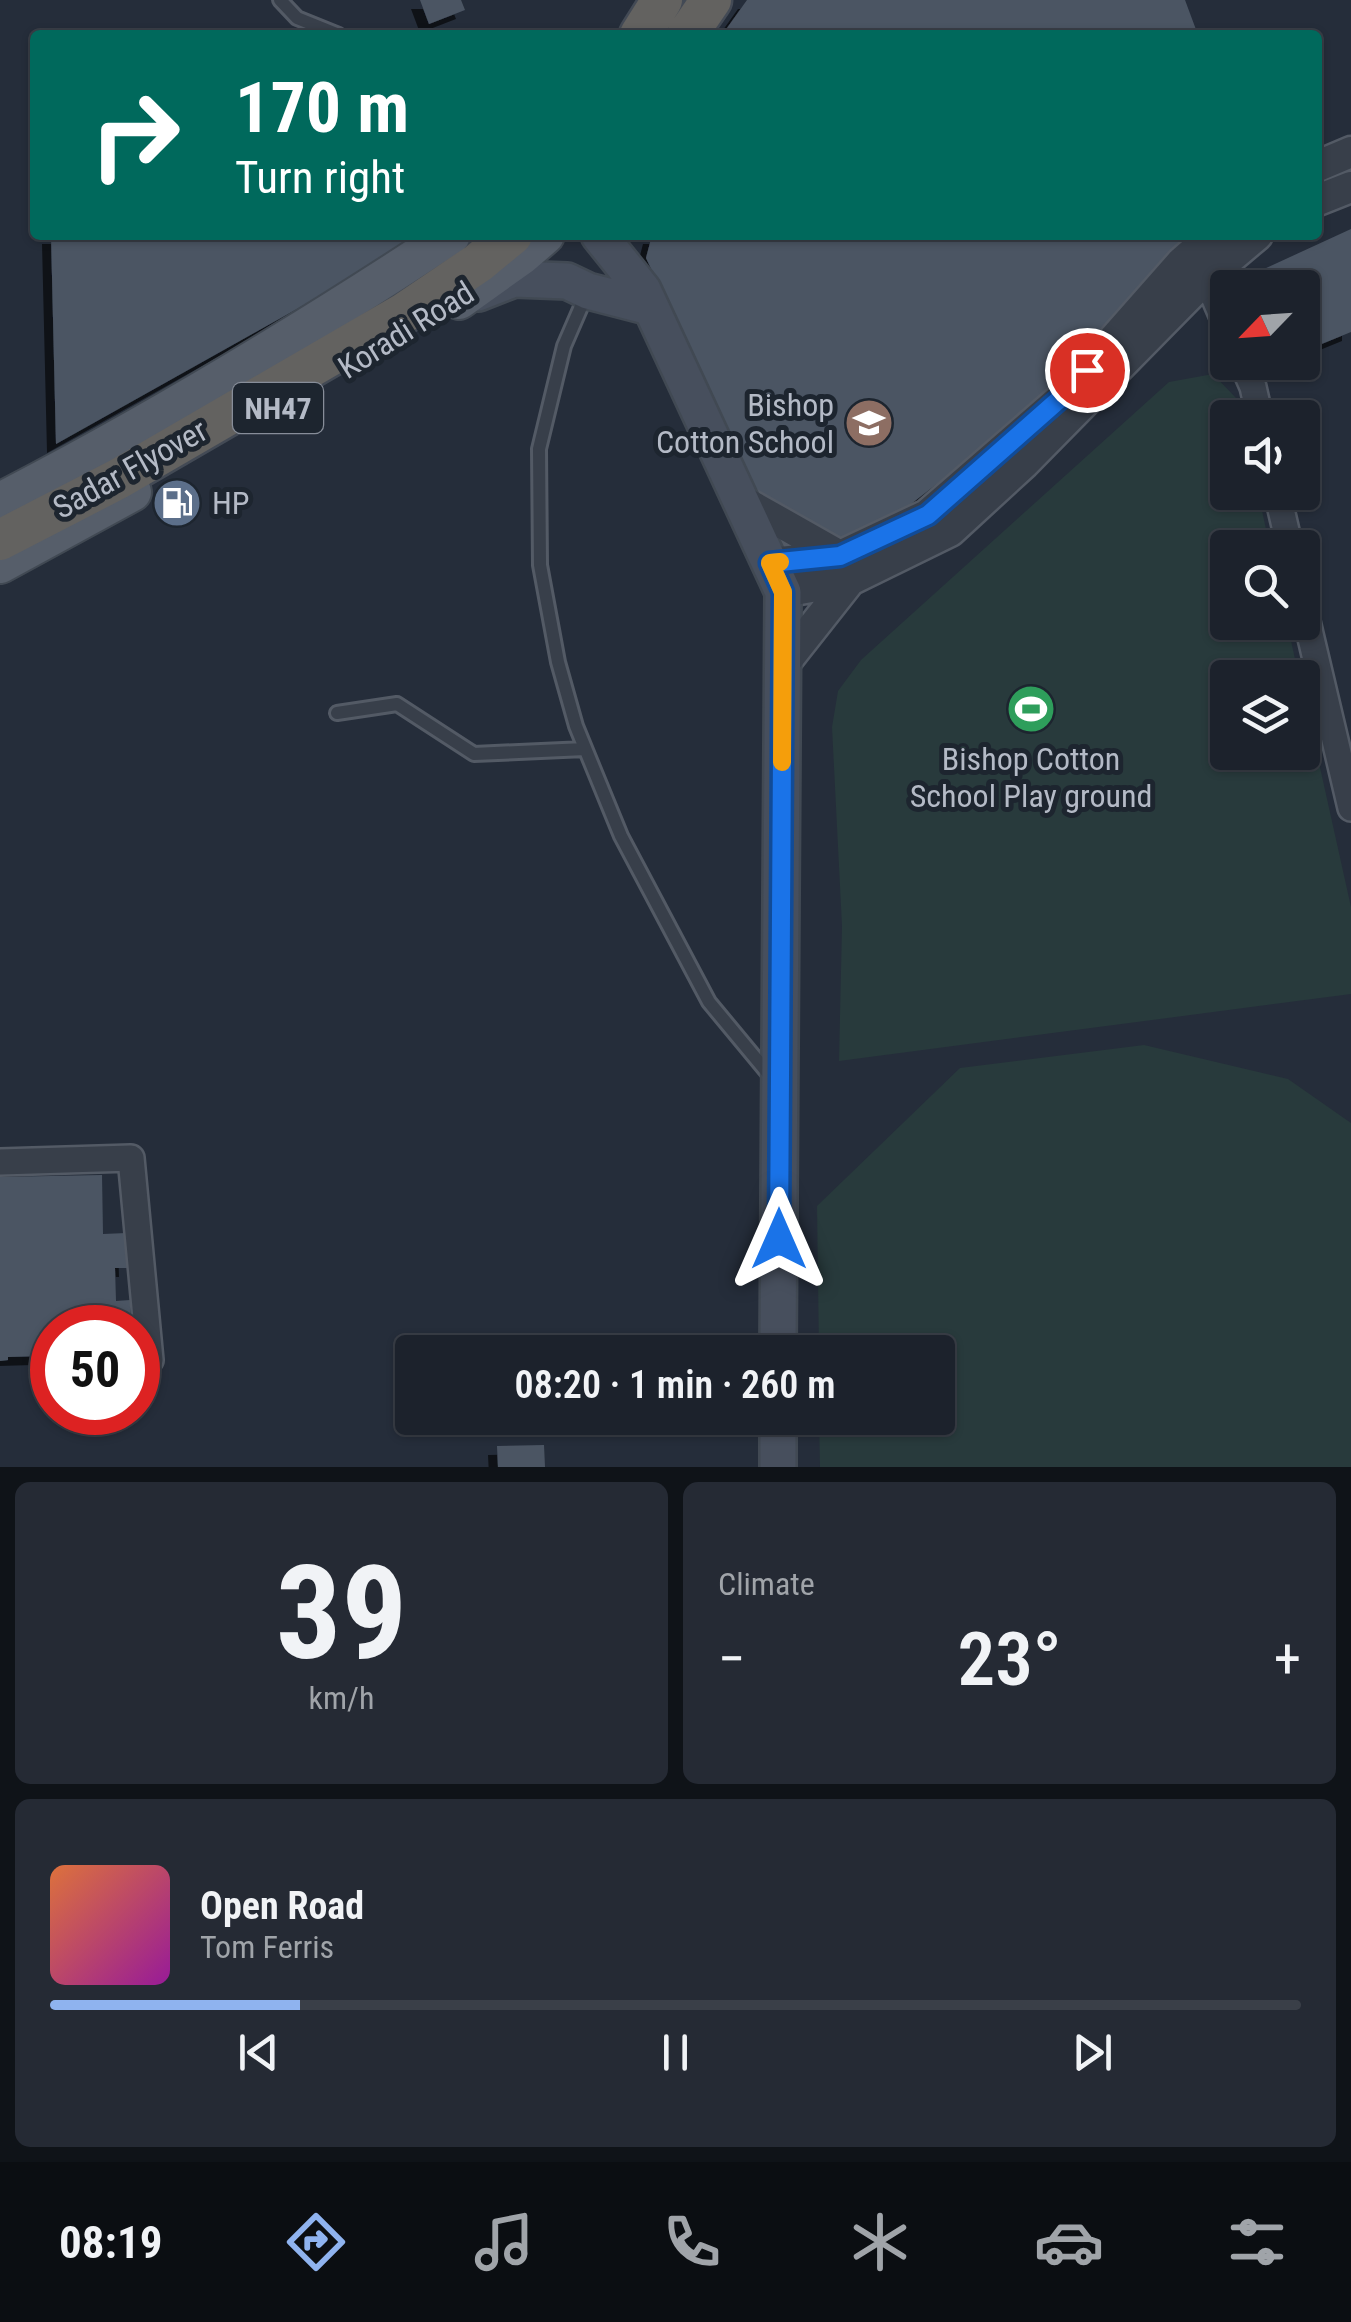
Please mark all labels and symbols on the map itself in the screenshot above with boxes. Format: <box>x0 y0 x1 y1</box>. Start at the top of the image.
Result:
north arrow <box>1210 270 1320 380</box>
street label: Koradi Road <box>331 274 481 386</box>
pin <box>1045 328 1130 413</box>
road number: NH47 <box>233 383 323 433</box>
place label: Bishop Cotton School <box>656 386 834 461</box>
school or university icon: Bishop Cotton School <box>843 397 895 449</box>
street label: Sadar Flyover <box>46 411 214 527</box>
fuel station icon: HP <box>151 477 203 529</box>
place label: HP <box>212 484 250 522</box>
sports icon: Bishop Cotton School Play ground <box>1005 683 1057 735</box>
place label: Bishop Cotton School Play ground <box>910 740 1152 815</box>
position arrow <box>727 1187 831 1291</box>
speed limit sign: 50 <box>30 1305 160 1435</box>

